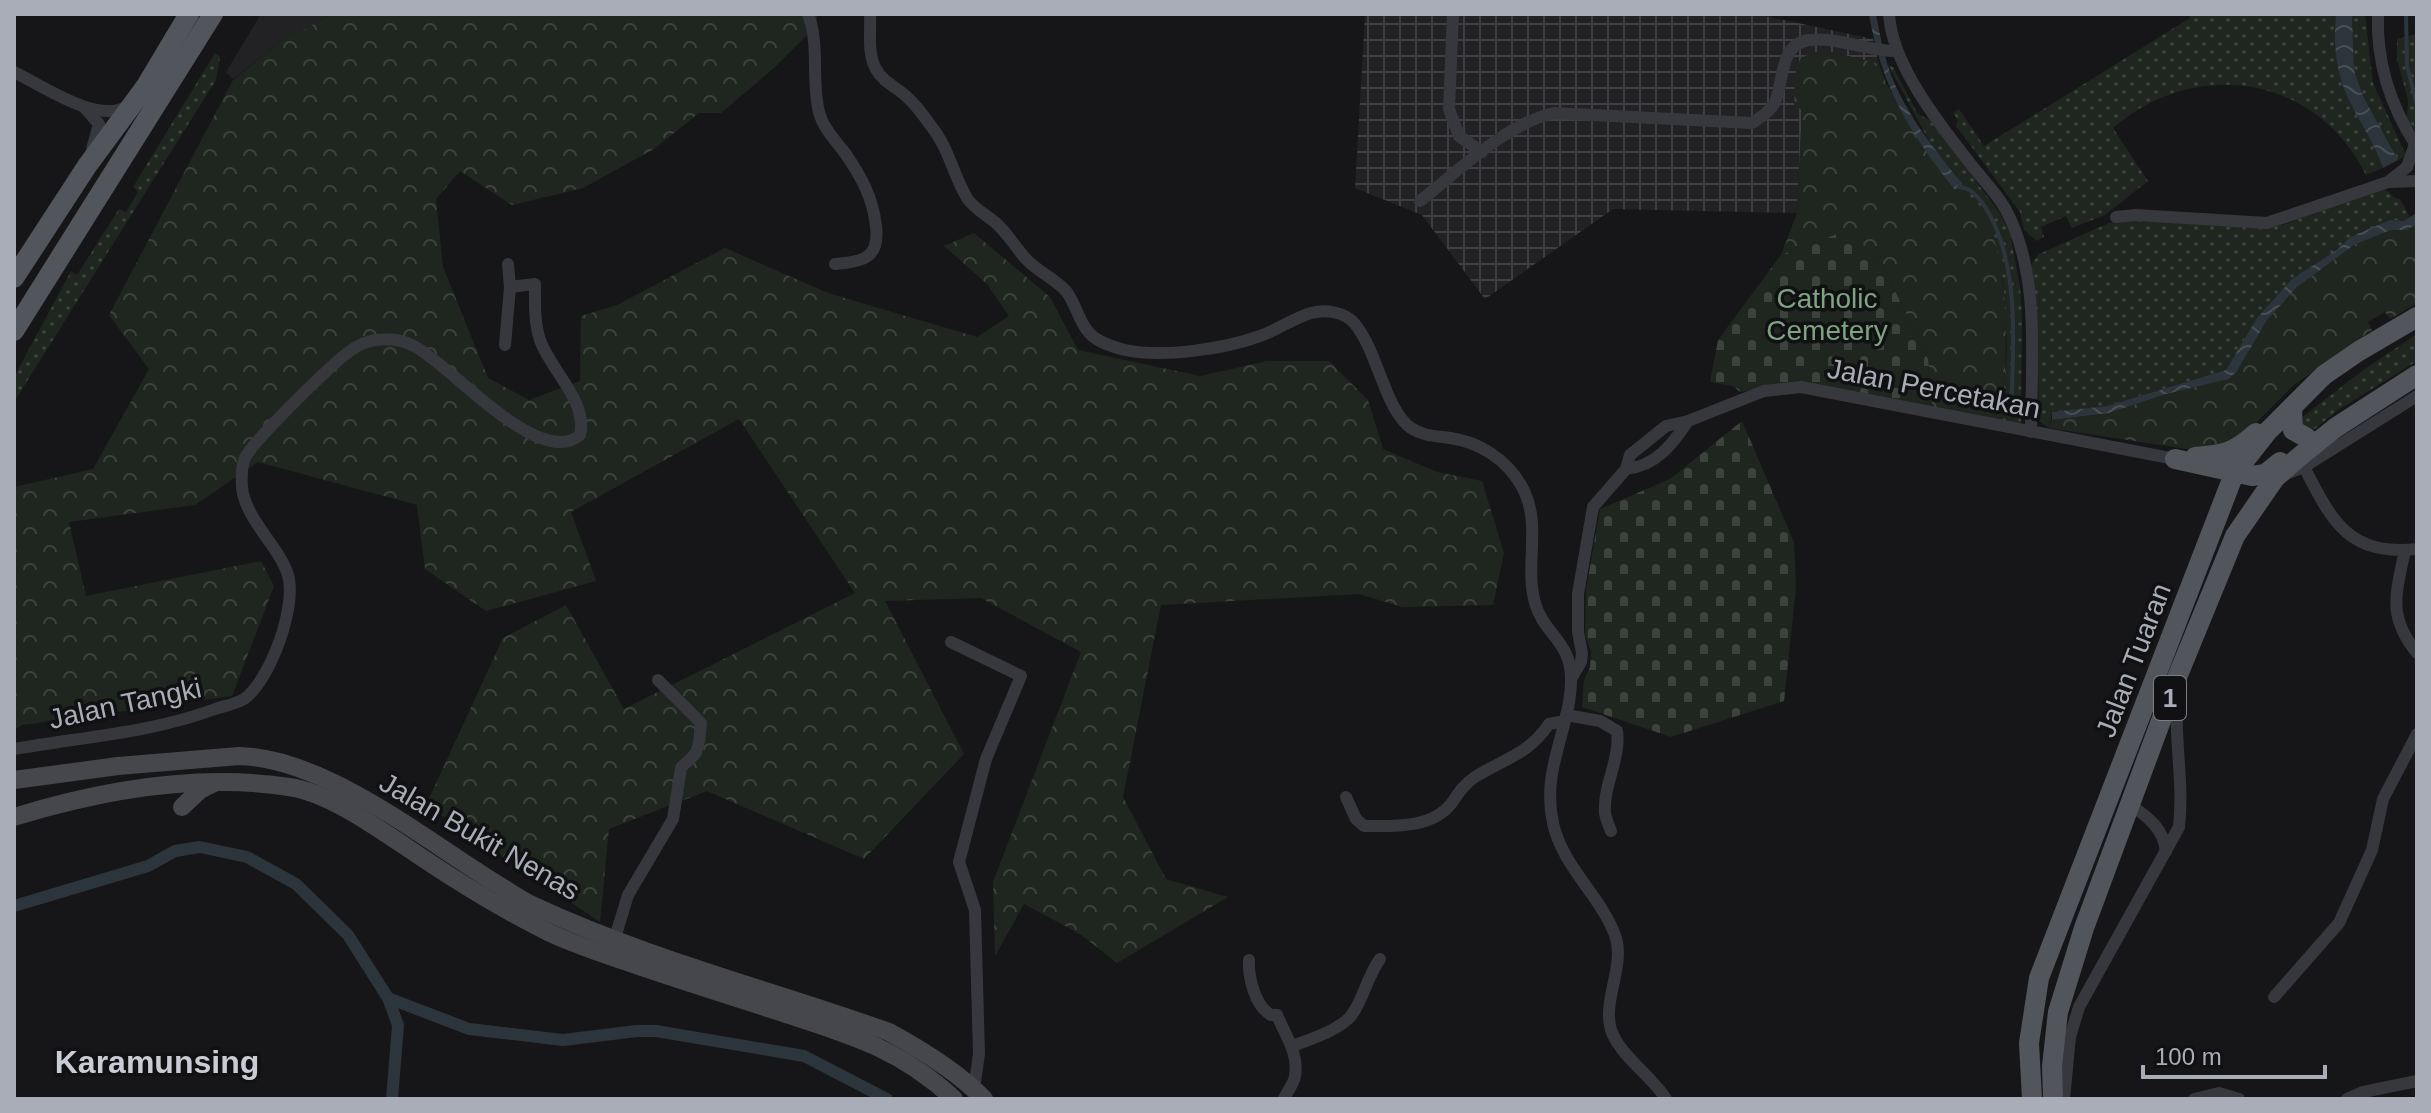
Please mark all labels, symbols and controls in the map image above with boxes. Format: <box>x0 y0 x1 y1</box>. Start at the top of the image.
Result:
park label: Catholic Cemetery <box>1766 283 1888 346</box>
street label: Jalan Percetakan <box>1825 353 2043 424</box>
street label: Jalan Tuaran <box>2090 579 2177 741</box>
street label: Jalan Tangki <box>46 672 204 735</box>
road number: 1 <box>2154 676 2186 720</box>
street label: Jalan Bukit Nenas <box>374 767 585 906</box>
scale bar <box>2143 1029 2325 1079</box>
text: 100 m <box>2155 1043 2222 1070</box>
district label: Karamunsing <box>55 1044 259 1080</box>

